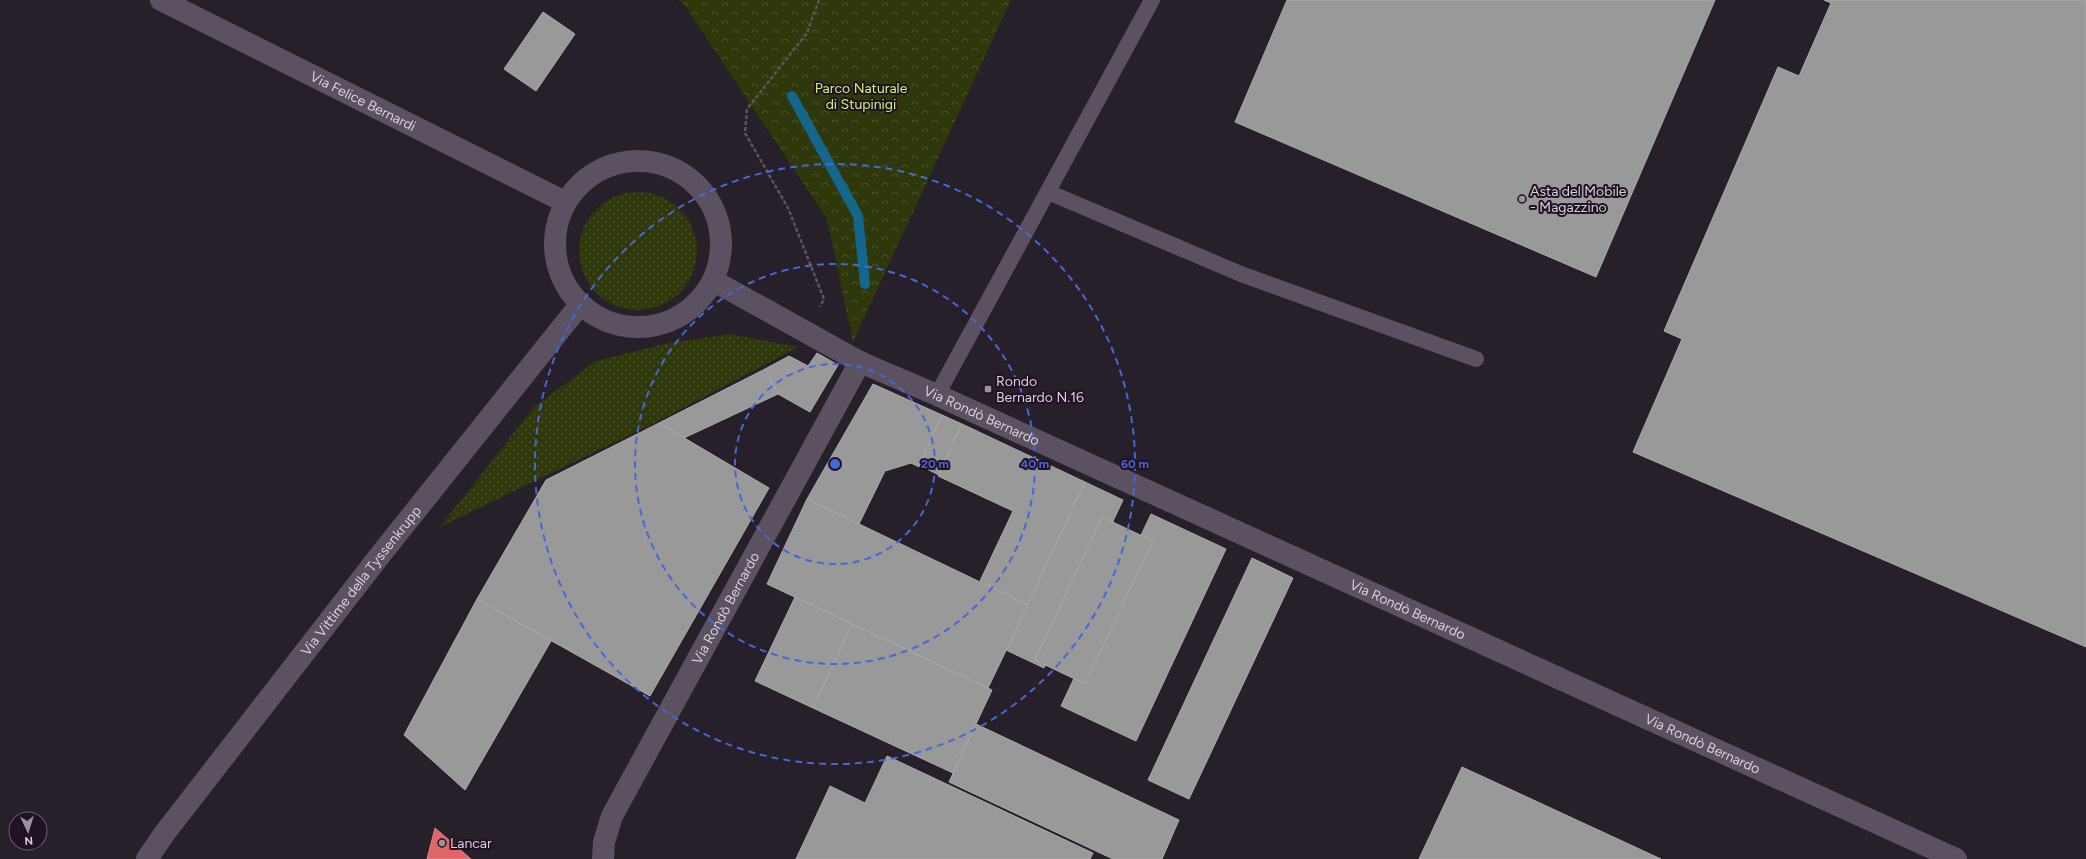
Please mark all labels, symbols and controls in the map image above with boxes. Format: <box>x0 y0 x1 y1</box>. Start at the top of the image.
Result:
street label: Via Felice Bernardi <box>307 68 419 135</box>
park label: Parco Naturale di Stupinigi <box>815 80 908 113</box>
place label: Asta del Mobile - Magazzino <box>1530 183 1627 216</box>
marker: Asta del Mobile - Magazzino <box>1517 194 1527 204</box>
place label: Rondo Bernardo N.16 <box>996 373 1084 406</box>
street label: Via Rondò Bernardo <box>921 382 1042 450</box>
marker: Rondo Bernardo N.16 <box>983 384 993 394</box>
centre of rings <box>828 457 842 471</box>
text: 20 m <box>921 457 949 471</box>
text: 40 m <box>1021 457 1049 471</box>
text: 60 m <box>1121 457 1149 471</box>
street label: Via Vittime della Tyssenkrupp <box>297 503 425 659</box>
street label: Via Rondò Bernardo <box>689 550 763 667</box>
street label: Via Rondò Bernardo <box>1347 576 1468 643</box>
street label: Via Rondò Bernardo <box>1642 710 1763 778</box>
north arrow <box>8 811 48 851</box>
text: N <box>24 834 33 847</box>
place label: Lancar <box>450 835 492 852</box>
marker: Lancar <box>437 838 447 848</box>

